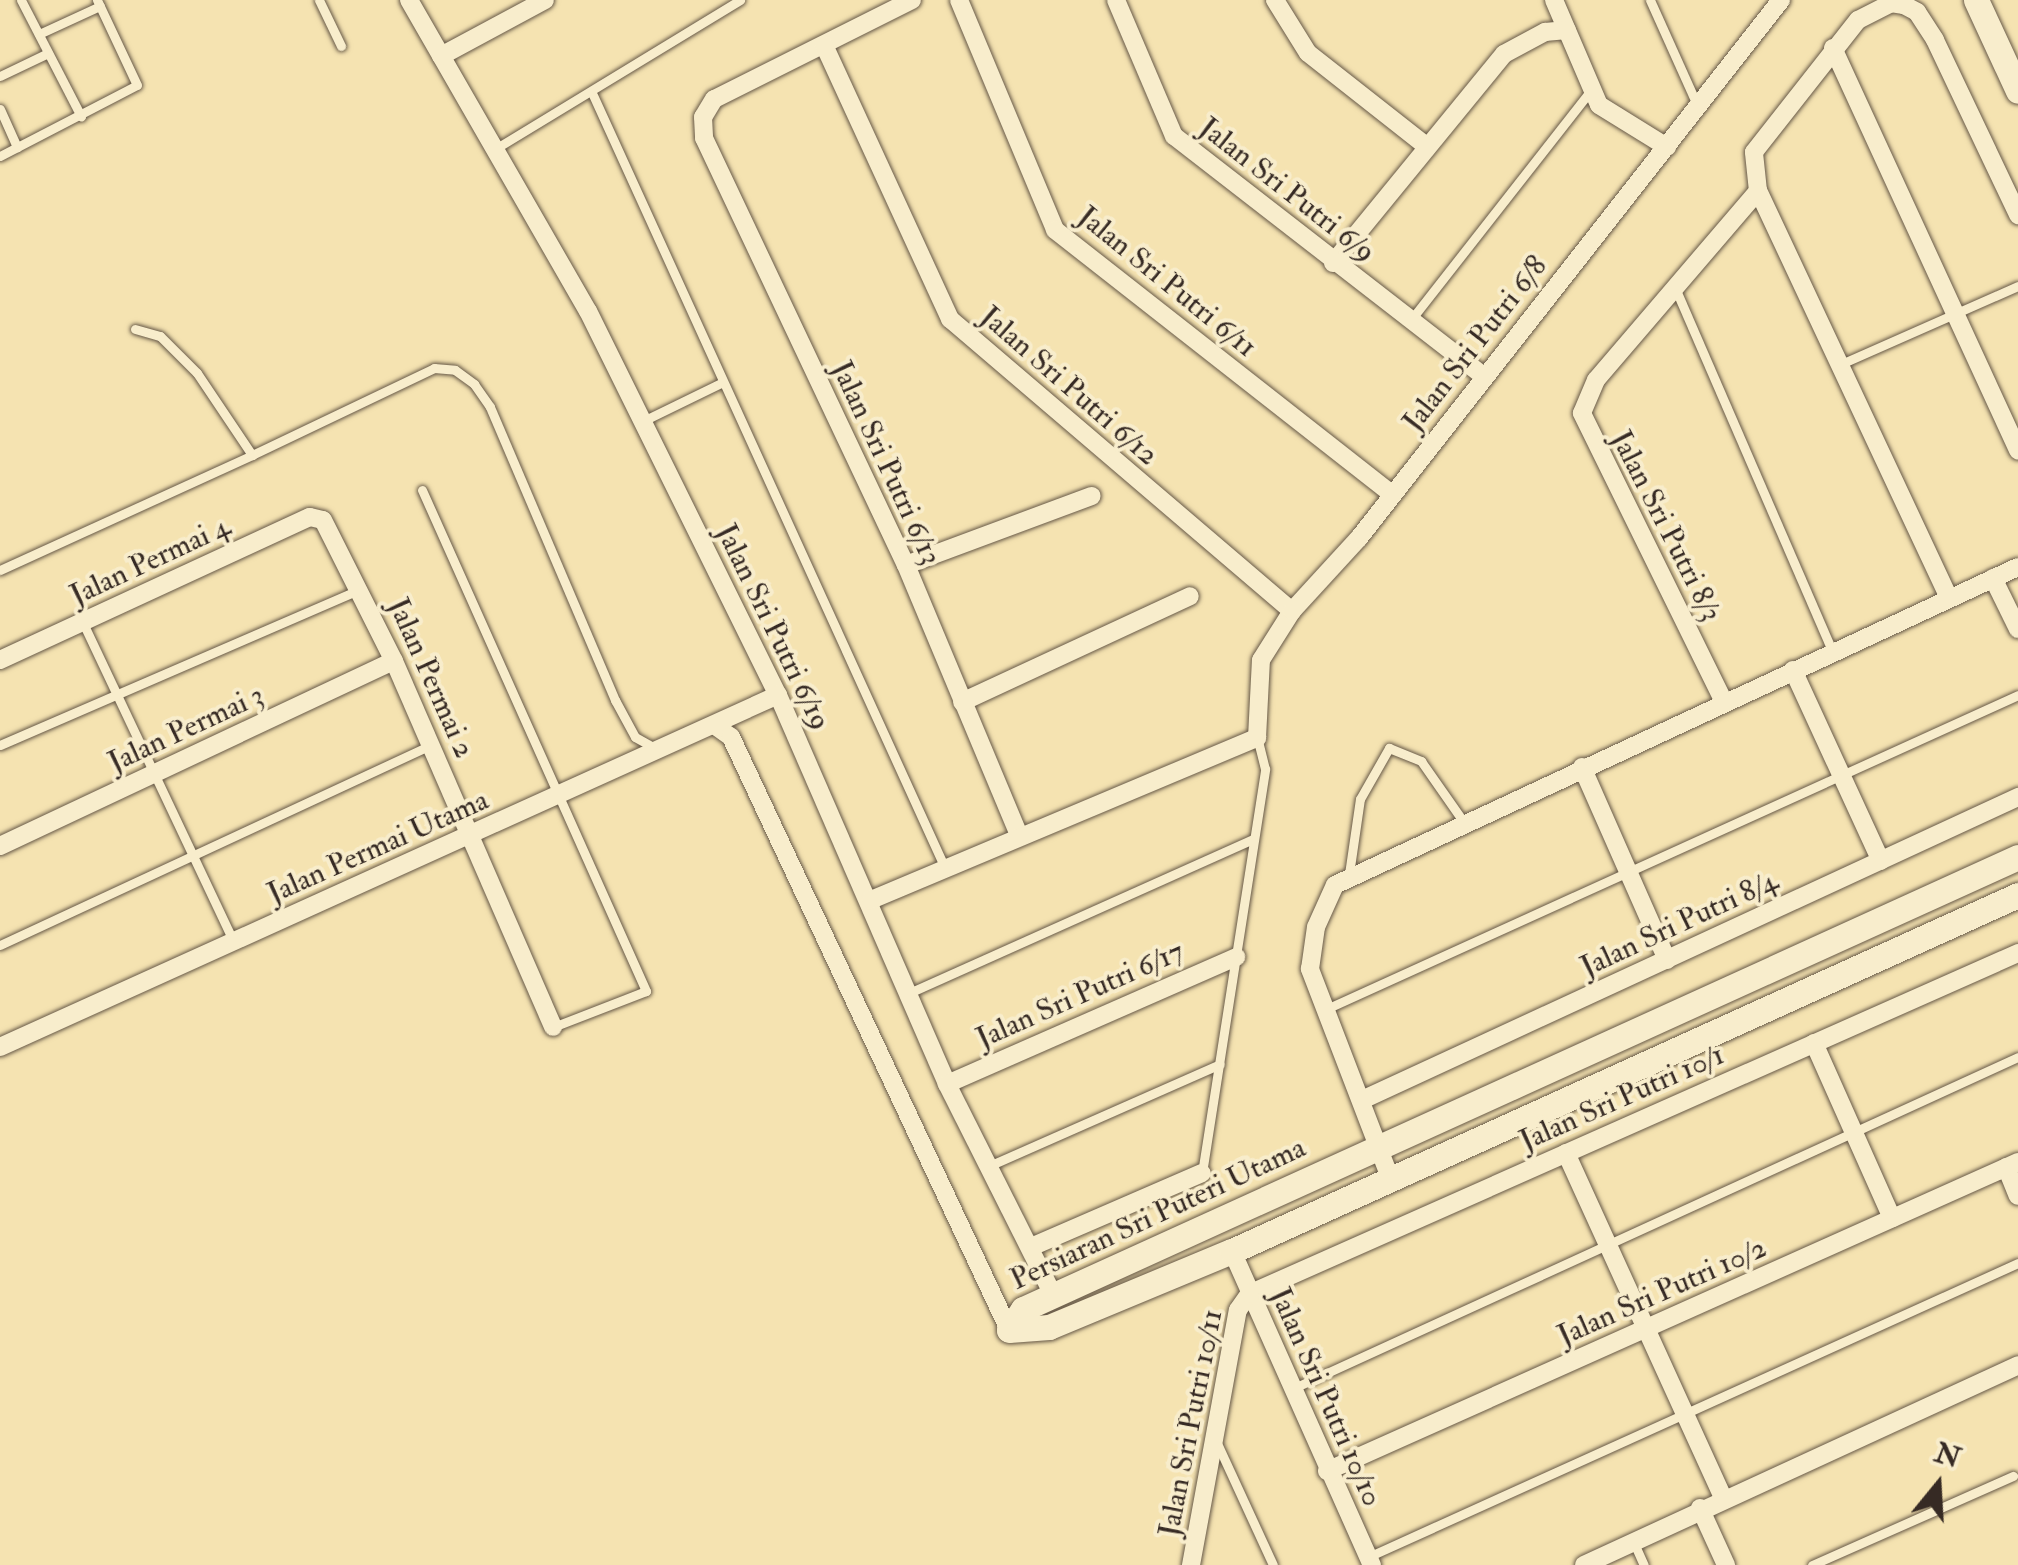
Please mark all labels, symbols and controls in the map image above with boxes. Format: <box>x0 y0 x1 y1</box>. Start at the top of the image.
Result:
street label: Jalan Sri Putri 6/9 <box>1192 110 1382 270</box>
street label: Jalan Sri Putri 6/11 <box>1070 199 1264 365</box>
street label: Jalan Sri Putri 6/8 <box>1395 249 1555 439</box>
street label: Jalan Sri Putri 6/12 <box>972 299 1166 473</box>
street label: Jalan Sri Putri 6/13 <box>823 355 949 571</box>
street label: Jalan Sri Putri 8/3 <box>1602 425 1730 627</box>
street label: Jalan Permai 4 <box>64 508 236 614</box>
street label: Jalan Sri Putri 6/19 <box>708 518 838 736</box>
street label: Jalan Permai 2 <box>380 592 482 764</box>
street label: Jalan Permai 3 <box>102 677 270 781</box>
street label: Jalan Permai Utama <box>262 782 494 912</box>
street label: Jalan Sri Putri 8/4 <box>1575 863 1783 985</box>
street label: Jalan Sri Putri 6/17 <box>971 933 1189 1057</box>
street label: Jalan Sri Putri 10/1 <box>1514 1037 1730 1159</box>
street label: Persiaran Sri Puteri Utama <box>1005 1130 1311 1298</box>
street label: Jalan Sri Putri 10/2 <box>1552 1230 1772 1354</box>
street label: Jalan Sri Putri 10/10 <box>1262 1282 1390 1512</box>
street label: Jalan Sri Putri 10/11 <box>1151 1306 1231 1540</box>
north arrow <box>1888 1435 1988 1535</box>
text: N <box>1930 1435 1965 1477</box>

